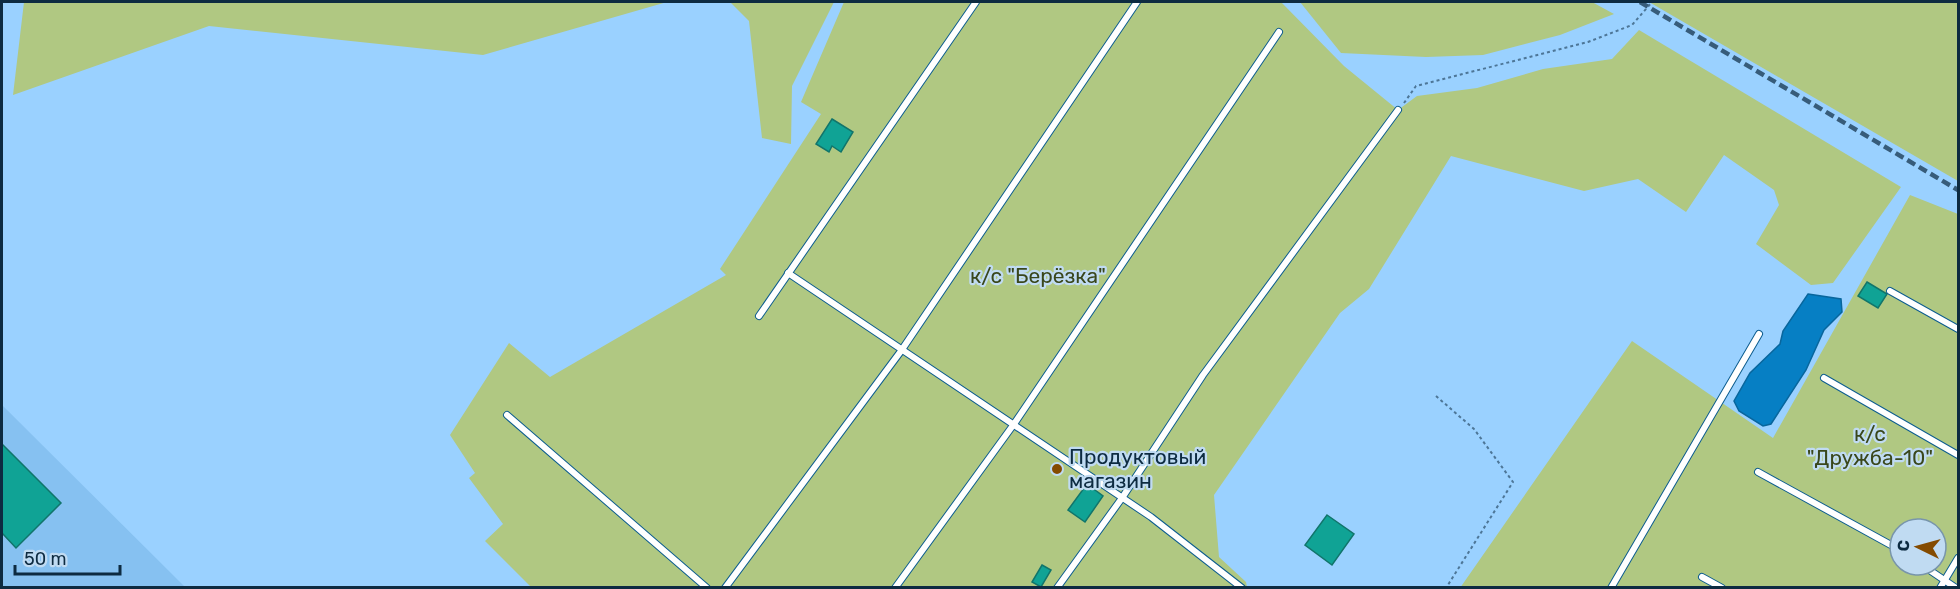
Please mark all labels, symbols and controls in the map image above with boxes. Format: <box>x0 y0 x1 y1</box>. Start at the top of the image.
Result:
park label: к/с "Берёзка" <box>970 263 1106 288</box>
park label: к/с "Дружба-10" <box>1807 421 1933 470</box>
place label: Продуктовый магазин <box>1069 444 1206 493</box>
marker: Продуктовый магазин <box>1050 462 1064 476</box>
north arrow <box>1888 517 1948 577</box>
scale bar <box>15 538 120 576</box>
text: С <box>1894 539 1914 552</box>
text: 50 m <box>24 548 67 570</box>

